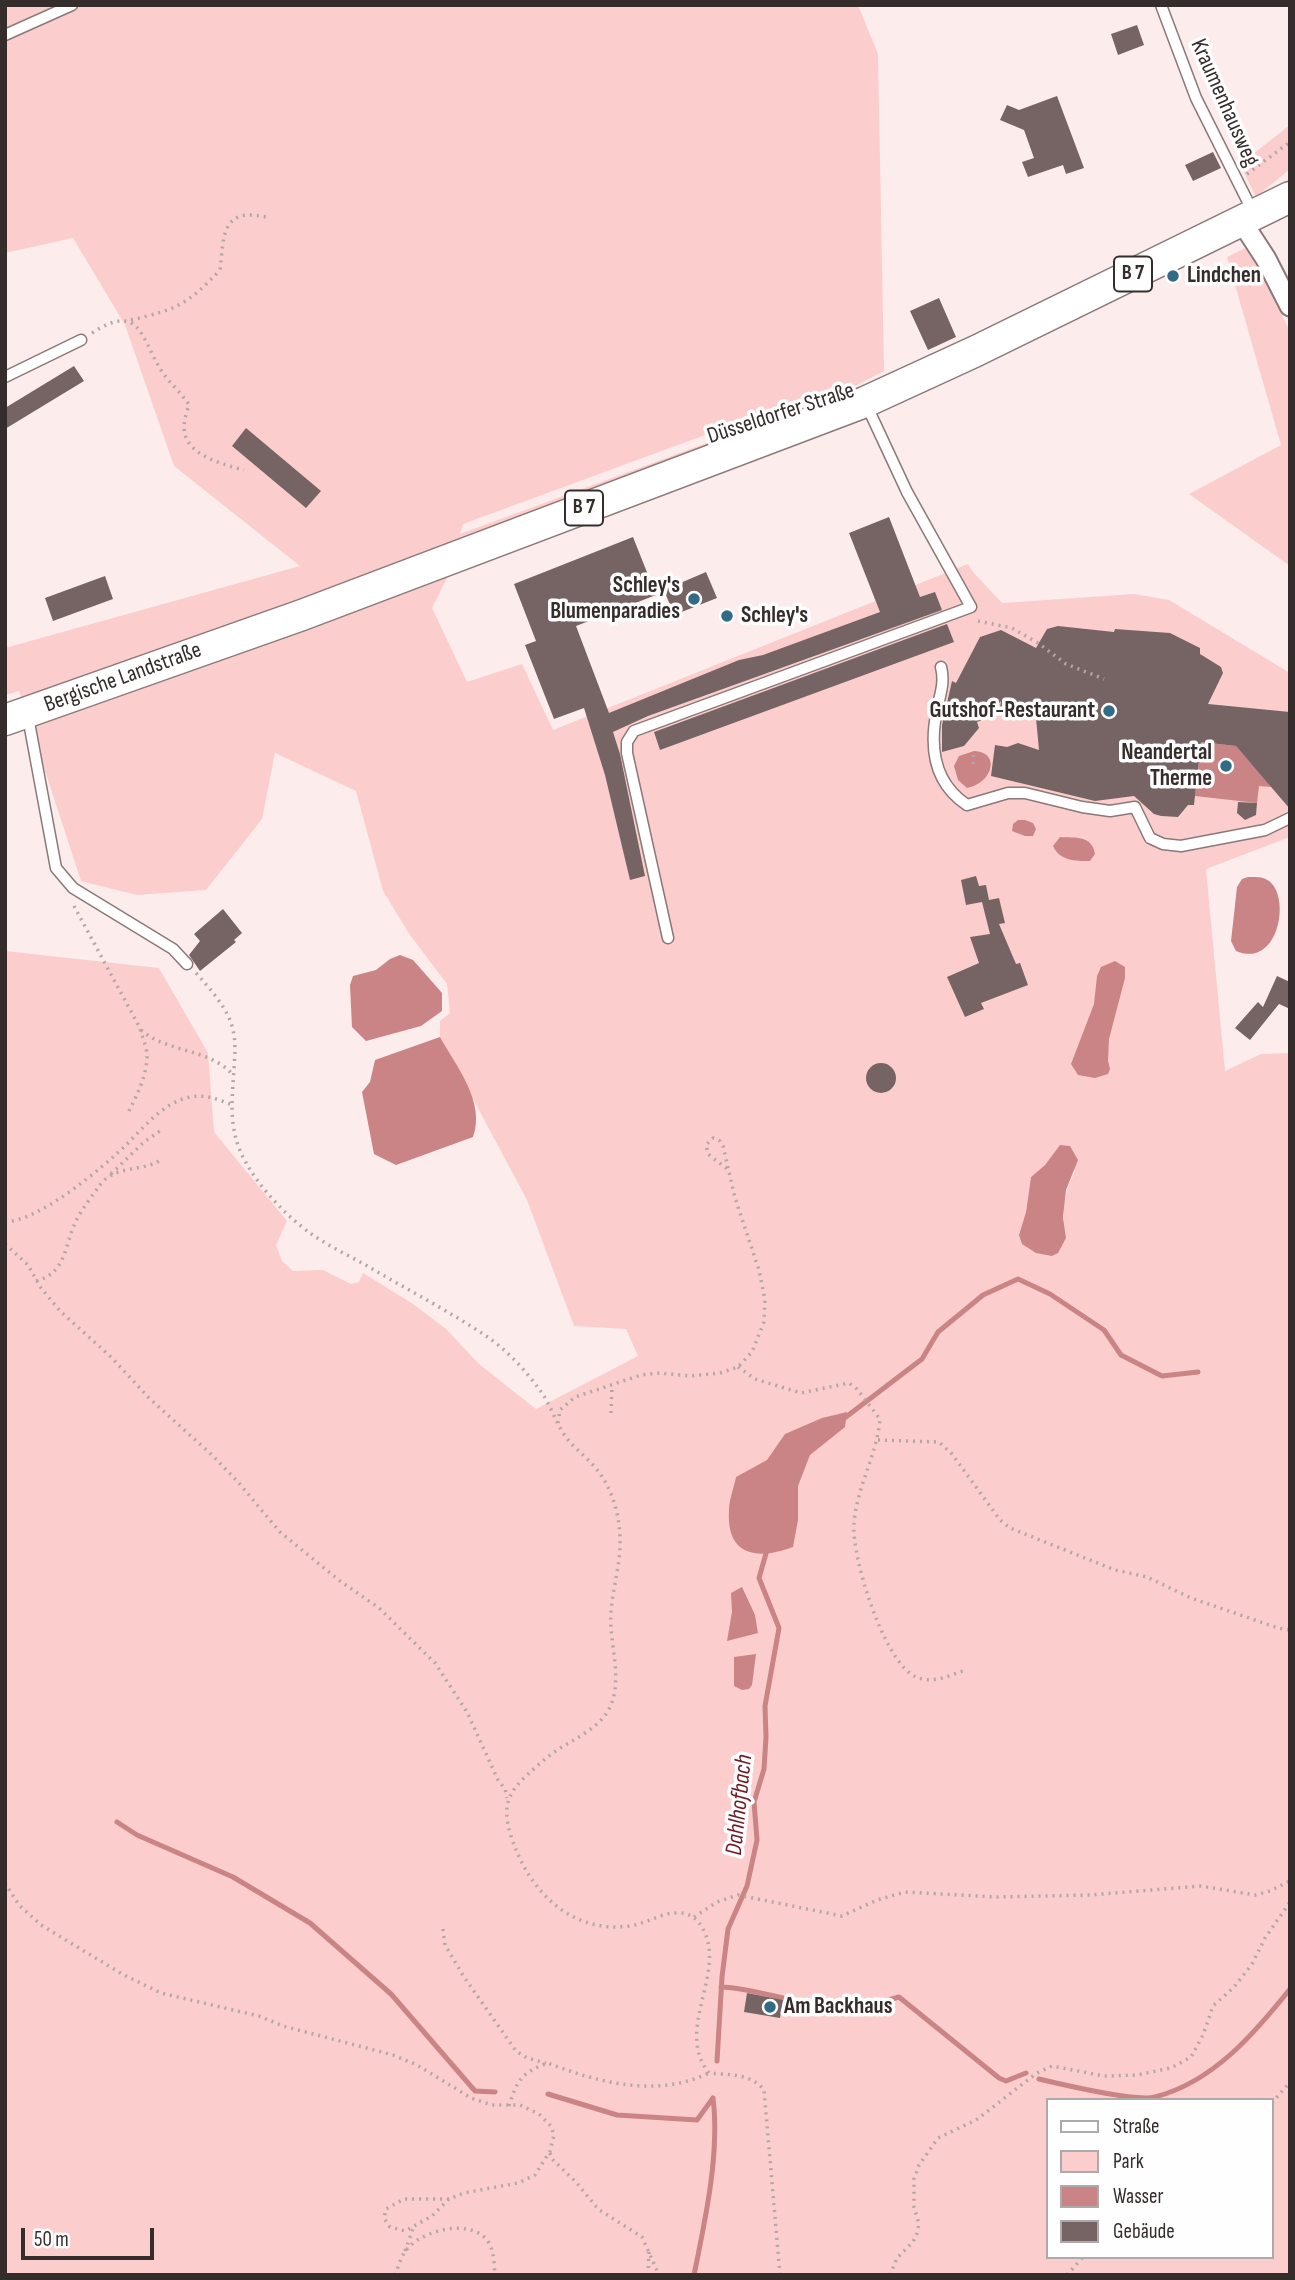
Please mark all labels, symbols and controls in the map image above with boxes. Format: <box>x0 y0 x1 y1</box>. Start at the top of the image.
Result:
street label: Kraumenhausweg <box>1184 35 1264 171</box>
road number: B 7 <box>1114 256 1152 292</box>
place label: Lindchen <box>1187 262 1261 290</box>
marker: Lindchen <box>1165 268 1181 284</box>
street label: Düsseldorfer Straße <box>704 377 858 451</box>
road number: B 7 <box>565 490 603 526</box>
place label: Schley's Blumenparadies <box>550 572 680 626</box>
marker: Schley's Blumenparadies <box>686 591 702 607</box>
place label: Schley's <box>741 602 808 630</box>
marker: Schley's <box>719 608 735 624</box>
street label: Bergische Landstraße <box>41 637 205 719</box>
place label: Gutshof-Restaurant <box>929 697 1095 725</box>
marker: Gutshof-Restaurant <box>1101 703 1117 719</box>
place label: Neandertal Therme <box>1121 739 1212 793</box>
marker: Neandertal Therme <box>1218 758 1234 774</box>
water label: Dahlhofbach <box>720 1753 760 1857</box>
place label: Am Backhaus <box>784 1993 892 2021</box>
marker: Am Backhaus <box>762 1999 778 2015</box>
legend <box>1046 2098 1274 2259</box>
text: Straße <box>1113 2114 1159 2139</box>
text: Park <box>1113 2149 1144 2174</box>
text: Wasser <box>1113 2184 1164 2209</box>
scale bar <box>24 2214 158 2258</box>
text: Gebäude <box>1113 2219 1175 2244</box>
text: 50 m <box>34 2227 69 2252</box>

